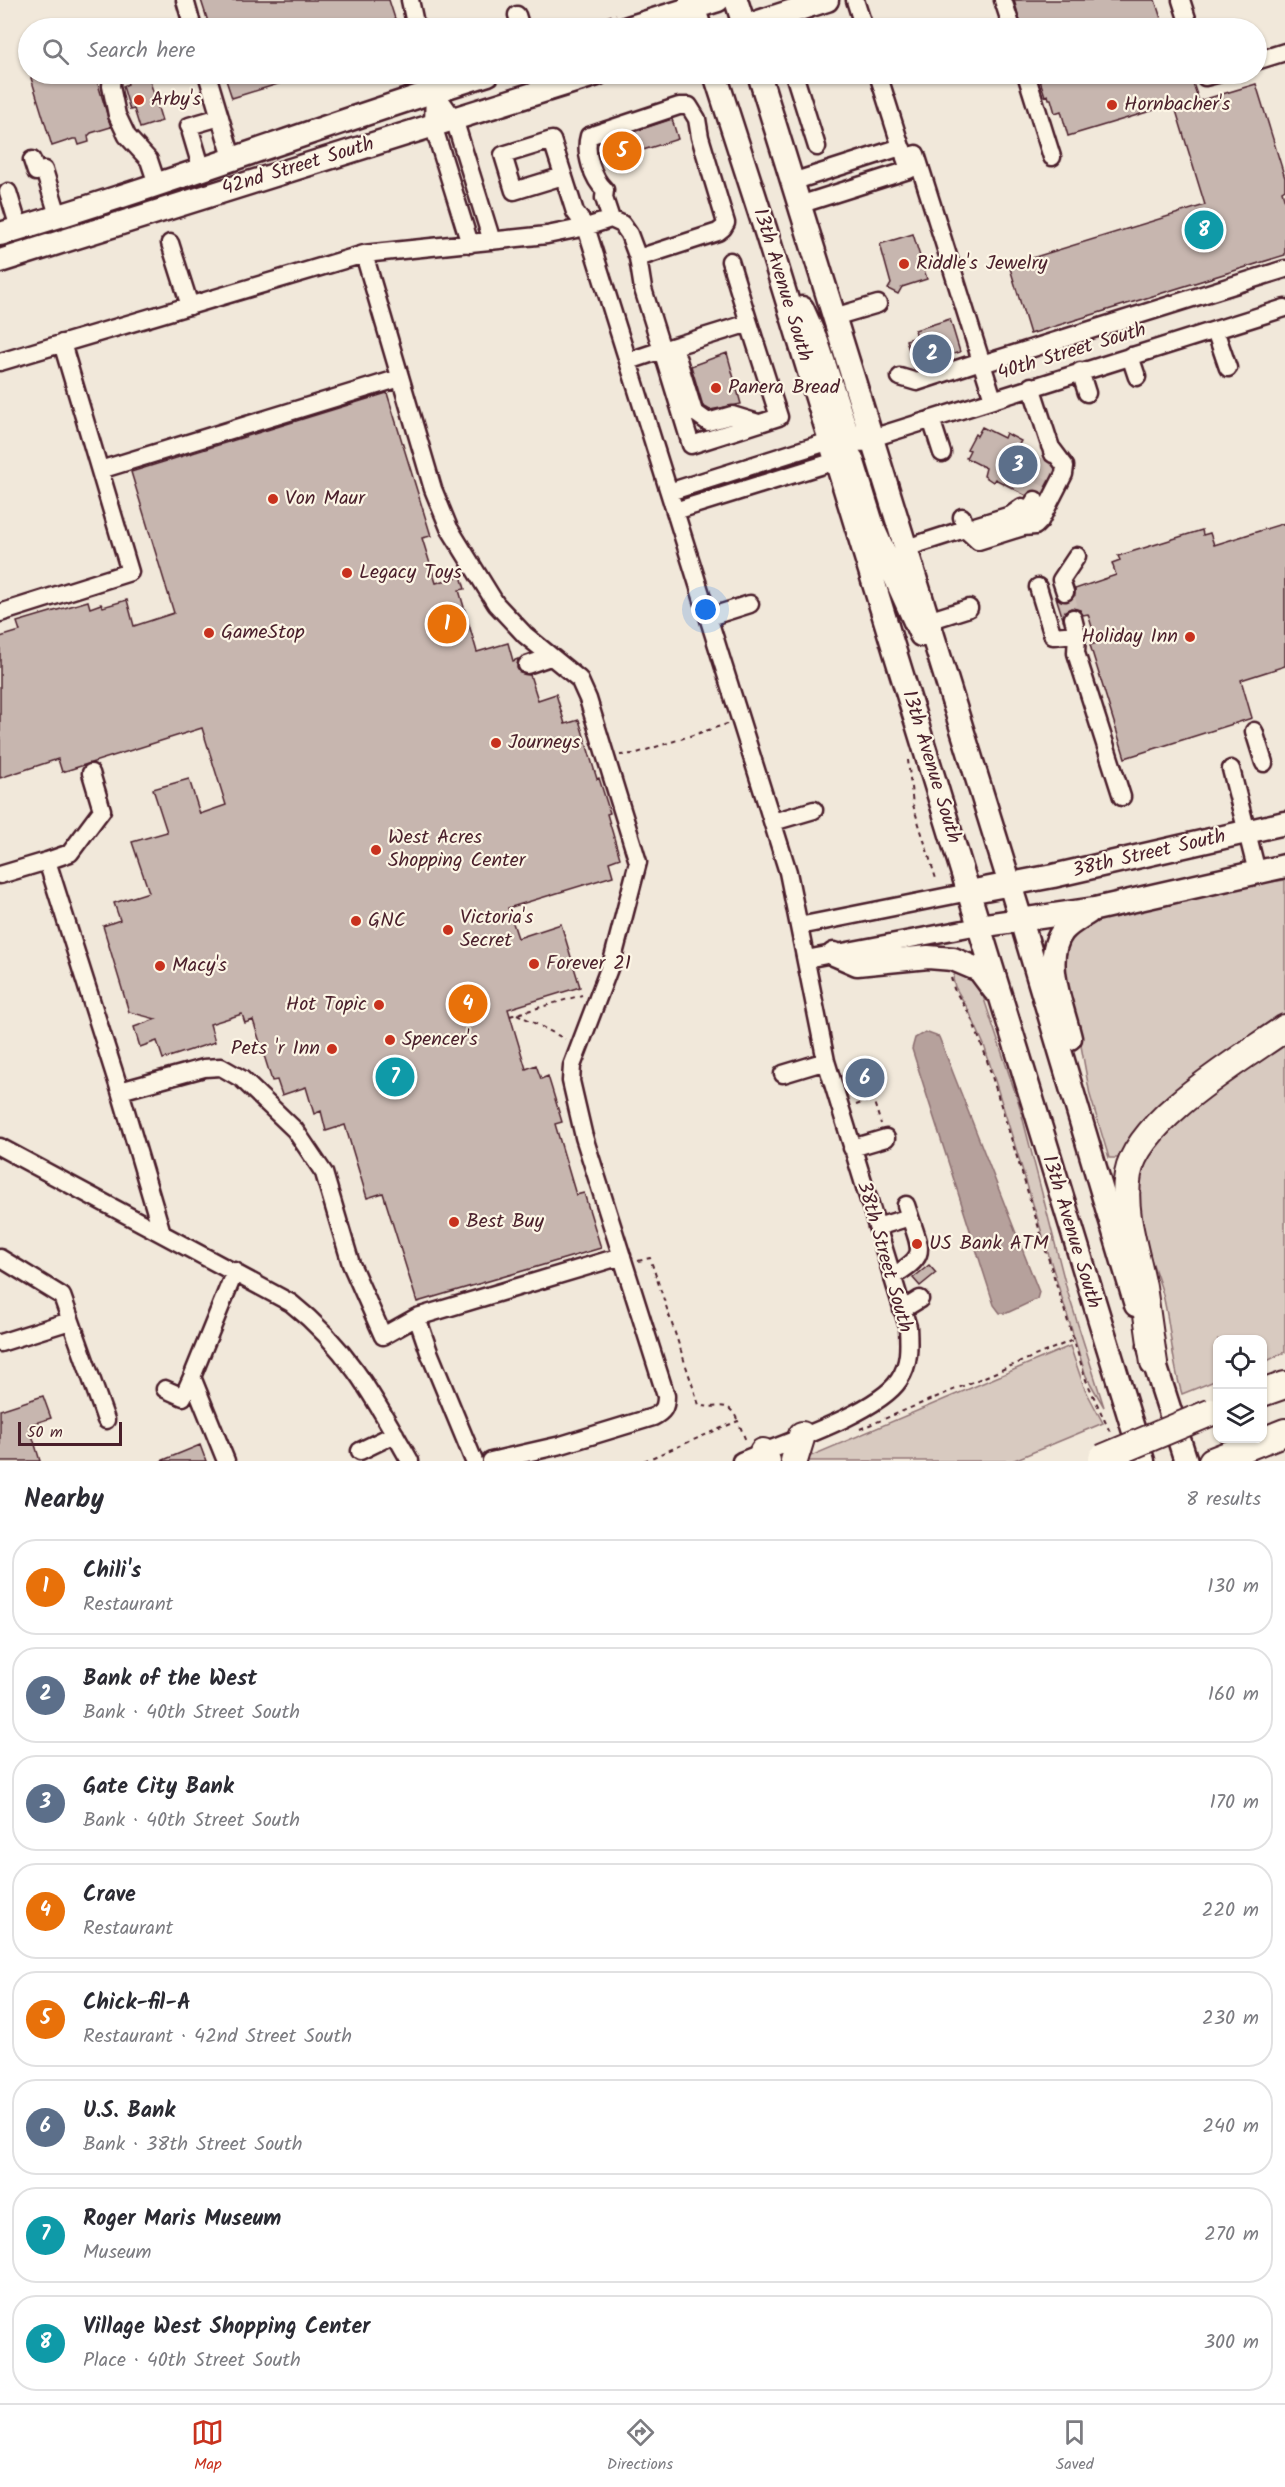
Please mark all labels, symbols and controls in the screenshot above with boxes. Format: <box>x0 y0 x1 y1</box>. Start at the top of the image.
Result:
search box <box>18 18 1267 84</box>
text: Search here <box>87 34 195 69</box>
icon: search <box>39 35 72 68</box>
place label: Arby's <box>151 84 202 116</box>
place label: Hornbacher's <box>1124 89 1231 121</box>
marker: Arby's <box>132 93 146 107</box>
marker: Hornbacher's <box>1105 98 1119 112</box>
pin: 5 <box>602 128 642 174</box>
street label: 42nd Street South <box>218 129 378 205</box>
street label: 13th Avenue South <box>743 204 821 366</box>
pin: 8 <box>1184 208 1224 252</box>
place label: Riddle's Jewelry <box>916 248 1048 280</box>
marker: Riddle's Jewelry <box>897 257 911 271</box>
street label: 40th Street South <box>994 314 1150 390</box>
pin: 2 <box>912 332 952 376</box>
place label: Panera Bread <box>728 372 841 404</box>
marker: Panera Bread <box>709 381 723 395</box>
pin: 3 <box>998 442 1038 488</box>
place label: Von Maur <box>285 483 366 515</box>
marker: Von Maur <box>266 492 280 506</box>
place label: Legacy Toys <box>359 557 462 589</box>
marker: Legacy Toys <box>340 566 354 580</box>
your location <box>691 595 720 624</box>
pin: 1 <box>428 602 466 646</box>
place label: GameStop <box>221 617 305 649</box>
place label: Holiday Inn <box>1082 621 1178 653</box>
marker: GameStop <box>202 626 216 640</box>
marker: Holiday Inn <box>1183 630 1197 644</box>
street label: 13th Avenue South <box>892 686 970 848</box>
place label: Journeys <box>508 727 581 759</box>
marker: Journeys <box>489 736 503 750</box>
street label: 38th Street South <box>1069 821 1229 887</box>
place label: West Acres Shopping Center <box>388 822 527 877</box>
marker: West Acres Shopping Center <box>369 843 383 857</box>
place label: Victoria's Secret <box>460 902 534 957</box>
place label: GNC <box>368 905 406 937</box>
marker: GNC <box>349 914 363 928</box>
marker: Victoria's Secret <box>441 923 455 937</box>
place label: Forever 21 <box>546 948 631 980</box>
place label: Macy's <box>172 950 227 982</box>
marker: Forever 21 <box>527 957 541 971</box>
marker: Macy's <box>153 959 167 973</box>
pin: 4 <box>448 982 488 1026</box>
place label: Hot Topic <box>286 989 367 1021</box>
marker: Hot Topic <box>372 998 386 1012</box>
place label: Spencer's <box>402 1024 478 1056</box>
place label: Pets 'r Inn <box>231 1033 320 1065</box>
marker: Spencer's <box>383 1033 397 1047</box>
marker: Pets 'r Inn <box>325 1042 339 1056</box>
pin: 7 <box>376 1054 414 1100</box>
pin: 6 <box>846 1056 884 1100</box>
street label: 13th Avenue South <box>1032 1151 1110 1313</box>
street label: 38th Street South <box>847 1177 921 1337</box>
place label: Best Buy <box>466 1206 544 1238</box>
marker: Best Buy <box>447 1215 461 1229</box>
place label: US Bank ATM <box>929 1228 1049 1260</box>
marker: US Bank ATM <box>910 1237 924 1251</box>
map controls <box>1213 1335 1267 1443</box>
button: locate <box>1213 1335 1267 1389</box>
button: layers <box>1213 1389 1267 1443</box>
scale bar <box>18 1419 122 1446</box>
text: 50 m <box>27 1420 63 1445</box>
text: Nearby <box>24 1479 104 1521</box>
text: 8 results <box>1186 1484 1261 1516</box>
text: Chili's <box>83 1554 141 1589</box>
text: 1 <box>42 1571 49 1603</box>
text: 130 m <box>1207 1571 1259 1603</box>
text: Restaurant <box>83 1589 173 1621</box>
text: Bank of the West <box>83 1662 257 1697</box>
text: 2 <box>40 1679 51 1711</box>
text: 160 m <box>1208 1679 1259 1711</box>
text: Bank · 40th Street South <box>83 1697 300 1729</box>
text: Gate City Bank <box>83 1770 234 1805</box>
text: 3 <box>40 1787 51 1819</box>
text: 170 m <box>1210 1787 1259 1819</box>
text: Bank · 40th Street South <box>83 1805 300 1837</box>
text: Crave <box>83 1878 136 1913</box>
text: 4 <box>40 1895 51 1927</box>
text: 220 m <box>1202 1895 1259 1927</box>
text: Restaurant <box>83 1913 173 1945</box>
text: Chick-fil-A <box>83 1986 191 2021</box>
text: 5 <box>40 2003 51 2035</box>
text: 230 m <box>1202 2003 1259 2035</box>
text: Restaurant · 42nd Street South <box>83 2021 352 2053</box>
text: U.S. Bank <box>83 2094 175 2129</box>
text: 6 <box>40 2111 51 2143</box>
text: 240 m <box>1202 2111 1259 2143</box>
text: Bank · 38th Street South <box>83 2129 302 2161</box>
text: Roger Maris Museum <box>83 2202 281 2237</box>
text: 7 <box>41 2219 50 2251</box>
text: 270 m <box>1204 2219 1259 2251</box>
text: Museum <box>83 2237 151 2269</box>
text: Village West Shopping Center <box>83 2310 370 2345</box>
text: 8 <box>40 2327 51 2359</box>
text: 300 m <box>1204 2327 1259 2359</box>
text: Place · 40th Street South <box>83 2345 301 2377</box>
tab: Map <box>191 2416 224 2477</box>
tab: Directions <box>607 2416 673 2477</box>
tab: Saved <box>1056 2416 1094 2477</box>

